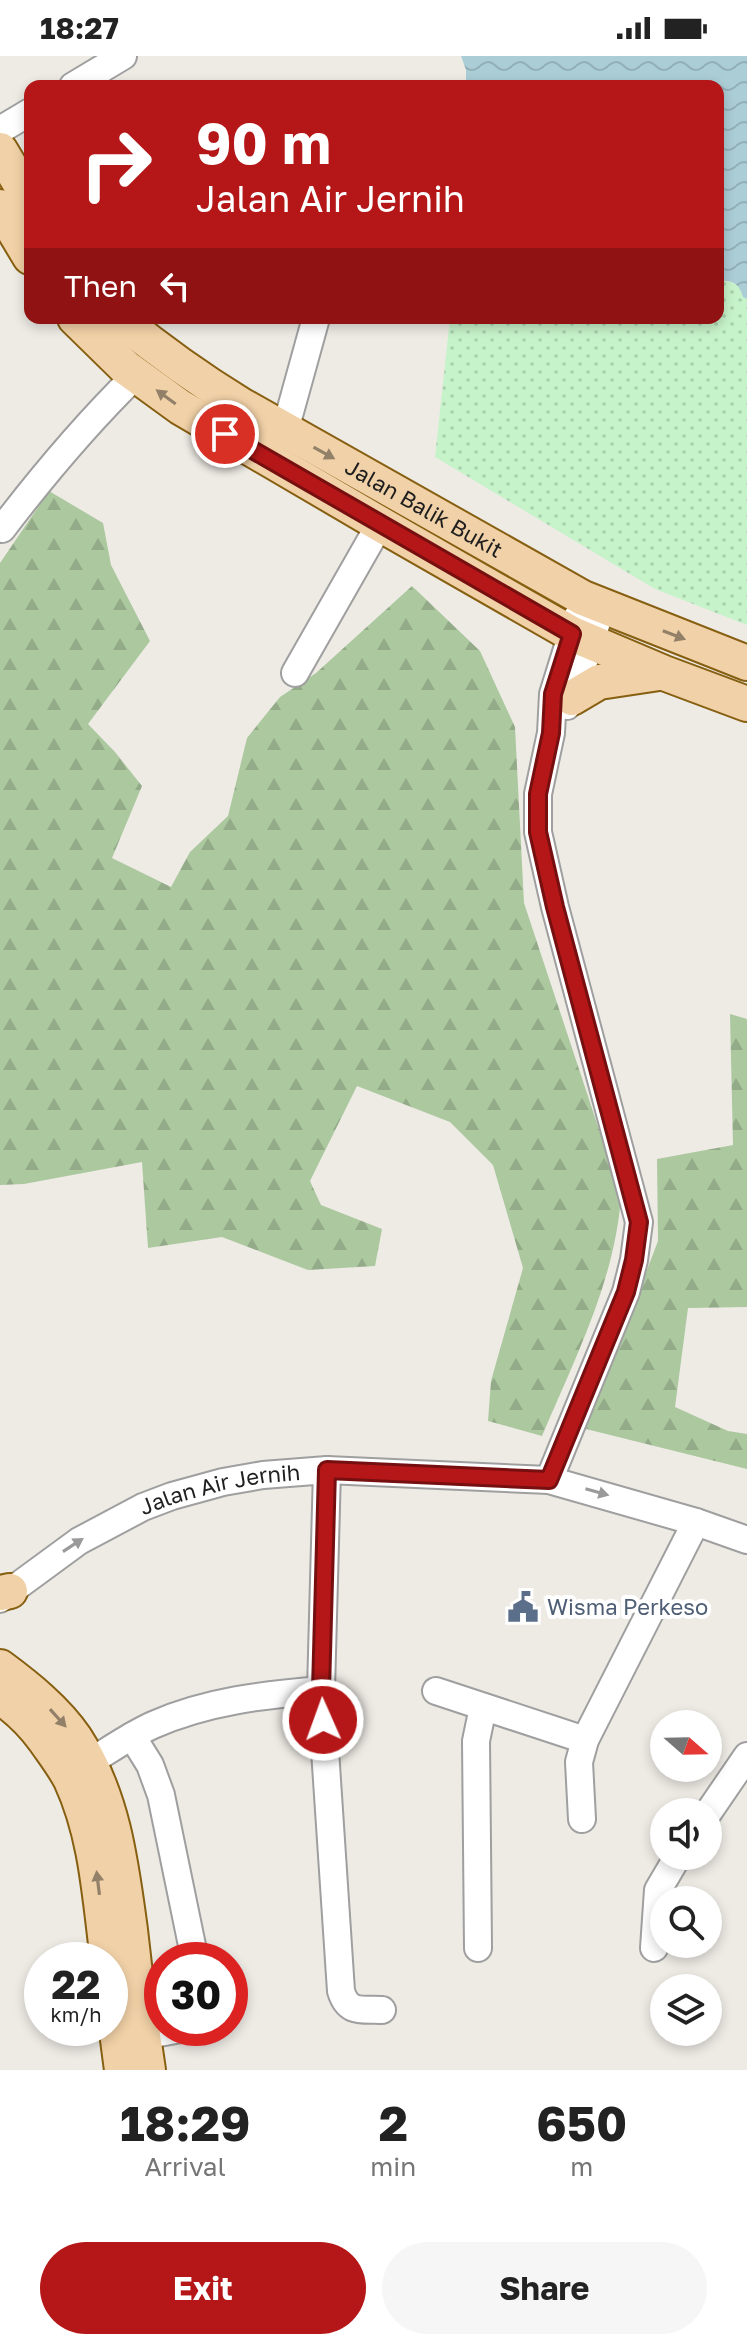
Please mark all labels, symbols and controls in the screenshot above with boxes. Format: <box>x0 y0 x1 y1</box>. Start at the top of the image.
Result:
text: 18:27 <box>40 10 119 46</box>
text: 90 m <box>196 109 331 176</box>
icon: right <box>64 112 168 216</box>
text: Jalan Air Jernih <box>196 177 465 220</box>
icon: left <box>153 264 197 308</box>
text: Then <box>64 268 137 304</box>
one-way arrow <box>156 390 176 406</box>
pin <box>191 400 259 468</box>
icon: arrive <box>203 412 247 456</box>
one-way arrow <box>313 445 335 459</box>
street label: Jalan Balik Bukit <box>341 453 508 563</box>
one-way arrow <box>662 629 686 642</box>
street label: Jalan Air Jernih <box>135 1458 301 1520</box>
one-way arrow <box>584 1487 609 1499</box>
one-way arrow <box>62 1539 84 1553</box>
public building icon: Wisma Perkeso <box>506 1590 540 1624</box>
place label: Wisma Perkeso <box>547 1593 708 1620</box>
position arrow <box>281 1678 365 1762</box>
one-way arrow <box>49 1709 67 1728</box>
north arrow <box>650 1710 722 1782</box>
map controls <box>650 1710 722 2046</box>
button: sound <box>650 1798 722 1870</box>
one-way arrow <box>91 1870 104 1895</box>
button: search <box>650 1886 722 1958</box>
speed limit sign: 30 <box>144 1942 248 2046</box>
text: 22 <box>52 1960 100 2008</box>
button: layers <box>650 1974 722 2046</box>
text: km/h <box>51 2002 101 2026</box>
text: 18:29 <box>120 2094 250 2152</box>
text: 2 <box>379 2094 408 2152</box>
text: 650 <box>536 2094 627 2152</box>
text: Arrival <box>144 2151 226 2182</box>
text: min <box>370 2151 416 2182</box>
text: m <box>570 2151 593 2182</box>
button: Exit <box>40 2242 366 2334</box>
button: Share <box>382 2242 707 2334</box>

